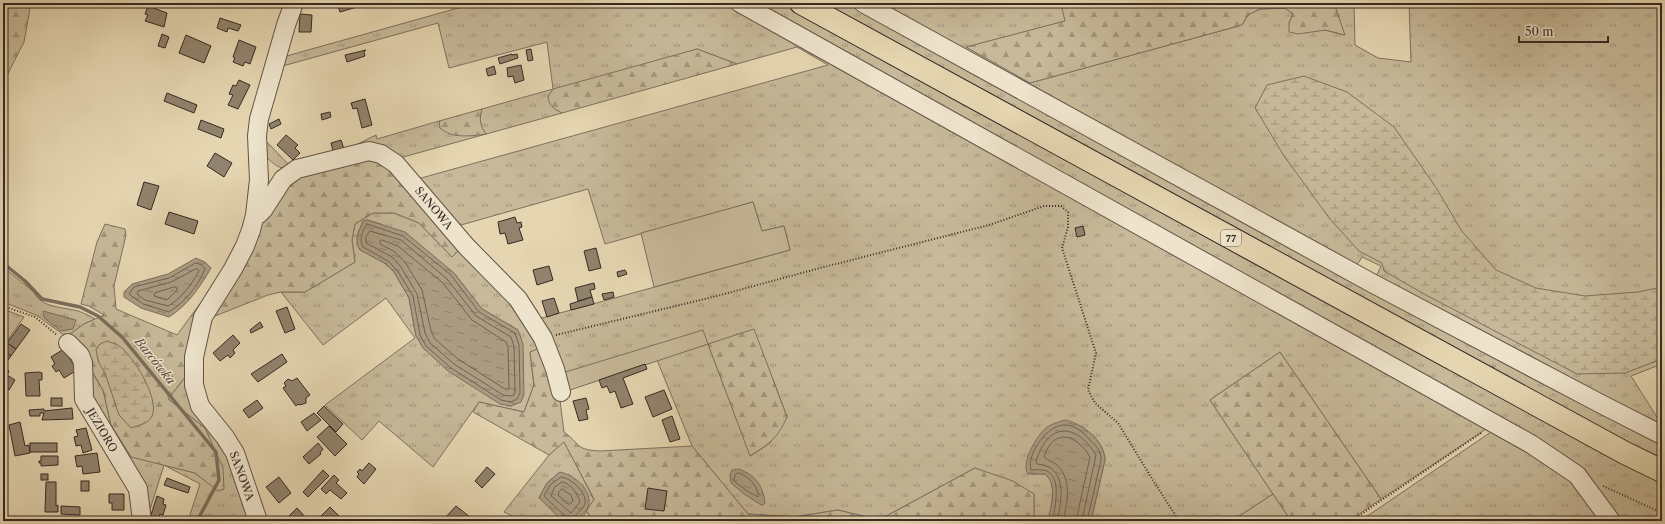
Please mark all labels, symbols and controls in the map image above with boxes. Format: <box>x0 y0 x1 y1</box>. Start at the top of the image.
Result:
scale bar <box>1519 18 1608 44</box>
text: 50 m <box>1525 24 1554 39</box>
street label: SANOWA <box>412 184 457 233</box>
road number: 77 <box>1221 230 1241 246</box>
water label: Barcówka <box>131 333 179 387</box>
street label: JEZIORO <box>82 404 121 455</box>
street label: SANOWA <box>227 449 258 503</box>

